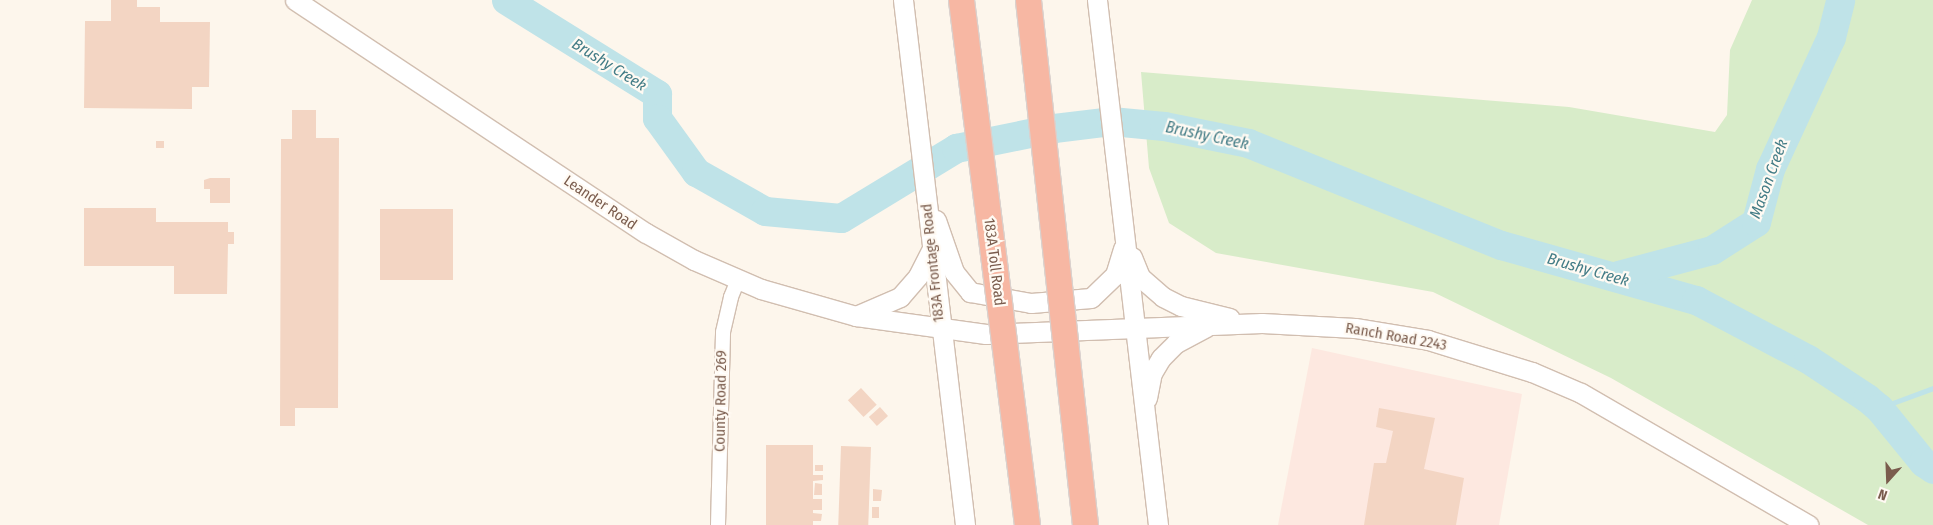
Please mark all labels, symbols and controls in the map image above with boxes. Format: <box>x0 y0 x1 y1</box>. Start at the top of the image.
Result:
water label: Brushy Creek <box>568 35 650 95</box>
water label: Brushy Creek <box>1164 118 1250 154</box>
water label: Mason Creek <box>1746 137 1792 221</box>
street label: Leander Road <box>560 172 640 234</box>
street label: 183A Frontage Road <box>918 203 948 323</box>
street label: 183A Toll Road <box>980 217 1008 307</box>
water label: Brushy Creek <box>1545 249 1631 291</box>
street label: Ranch Road 2243 <box>1344 319 1448 355</box>
street label: County Road 269 <box>711 350 731 452</box>
north arrow <box>1863 455 1913 505</box>
text: N <box>1876 485 1890 504</box>

